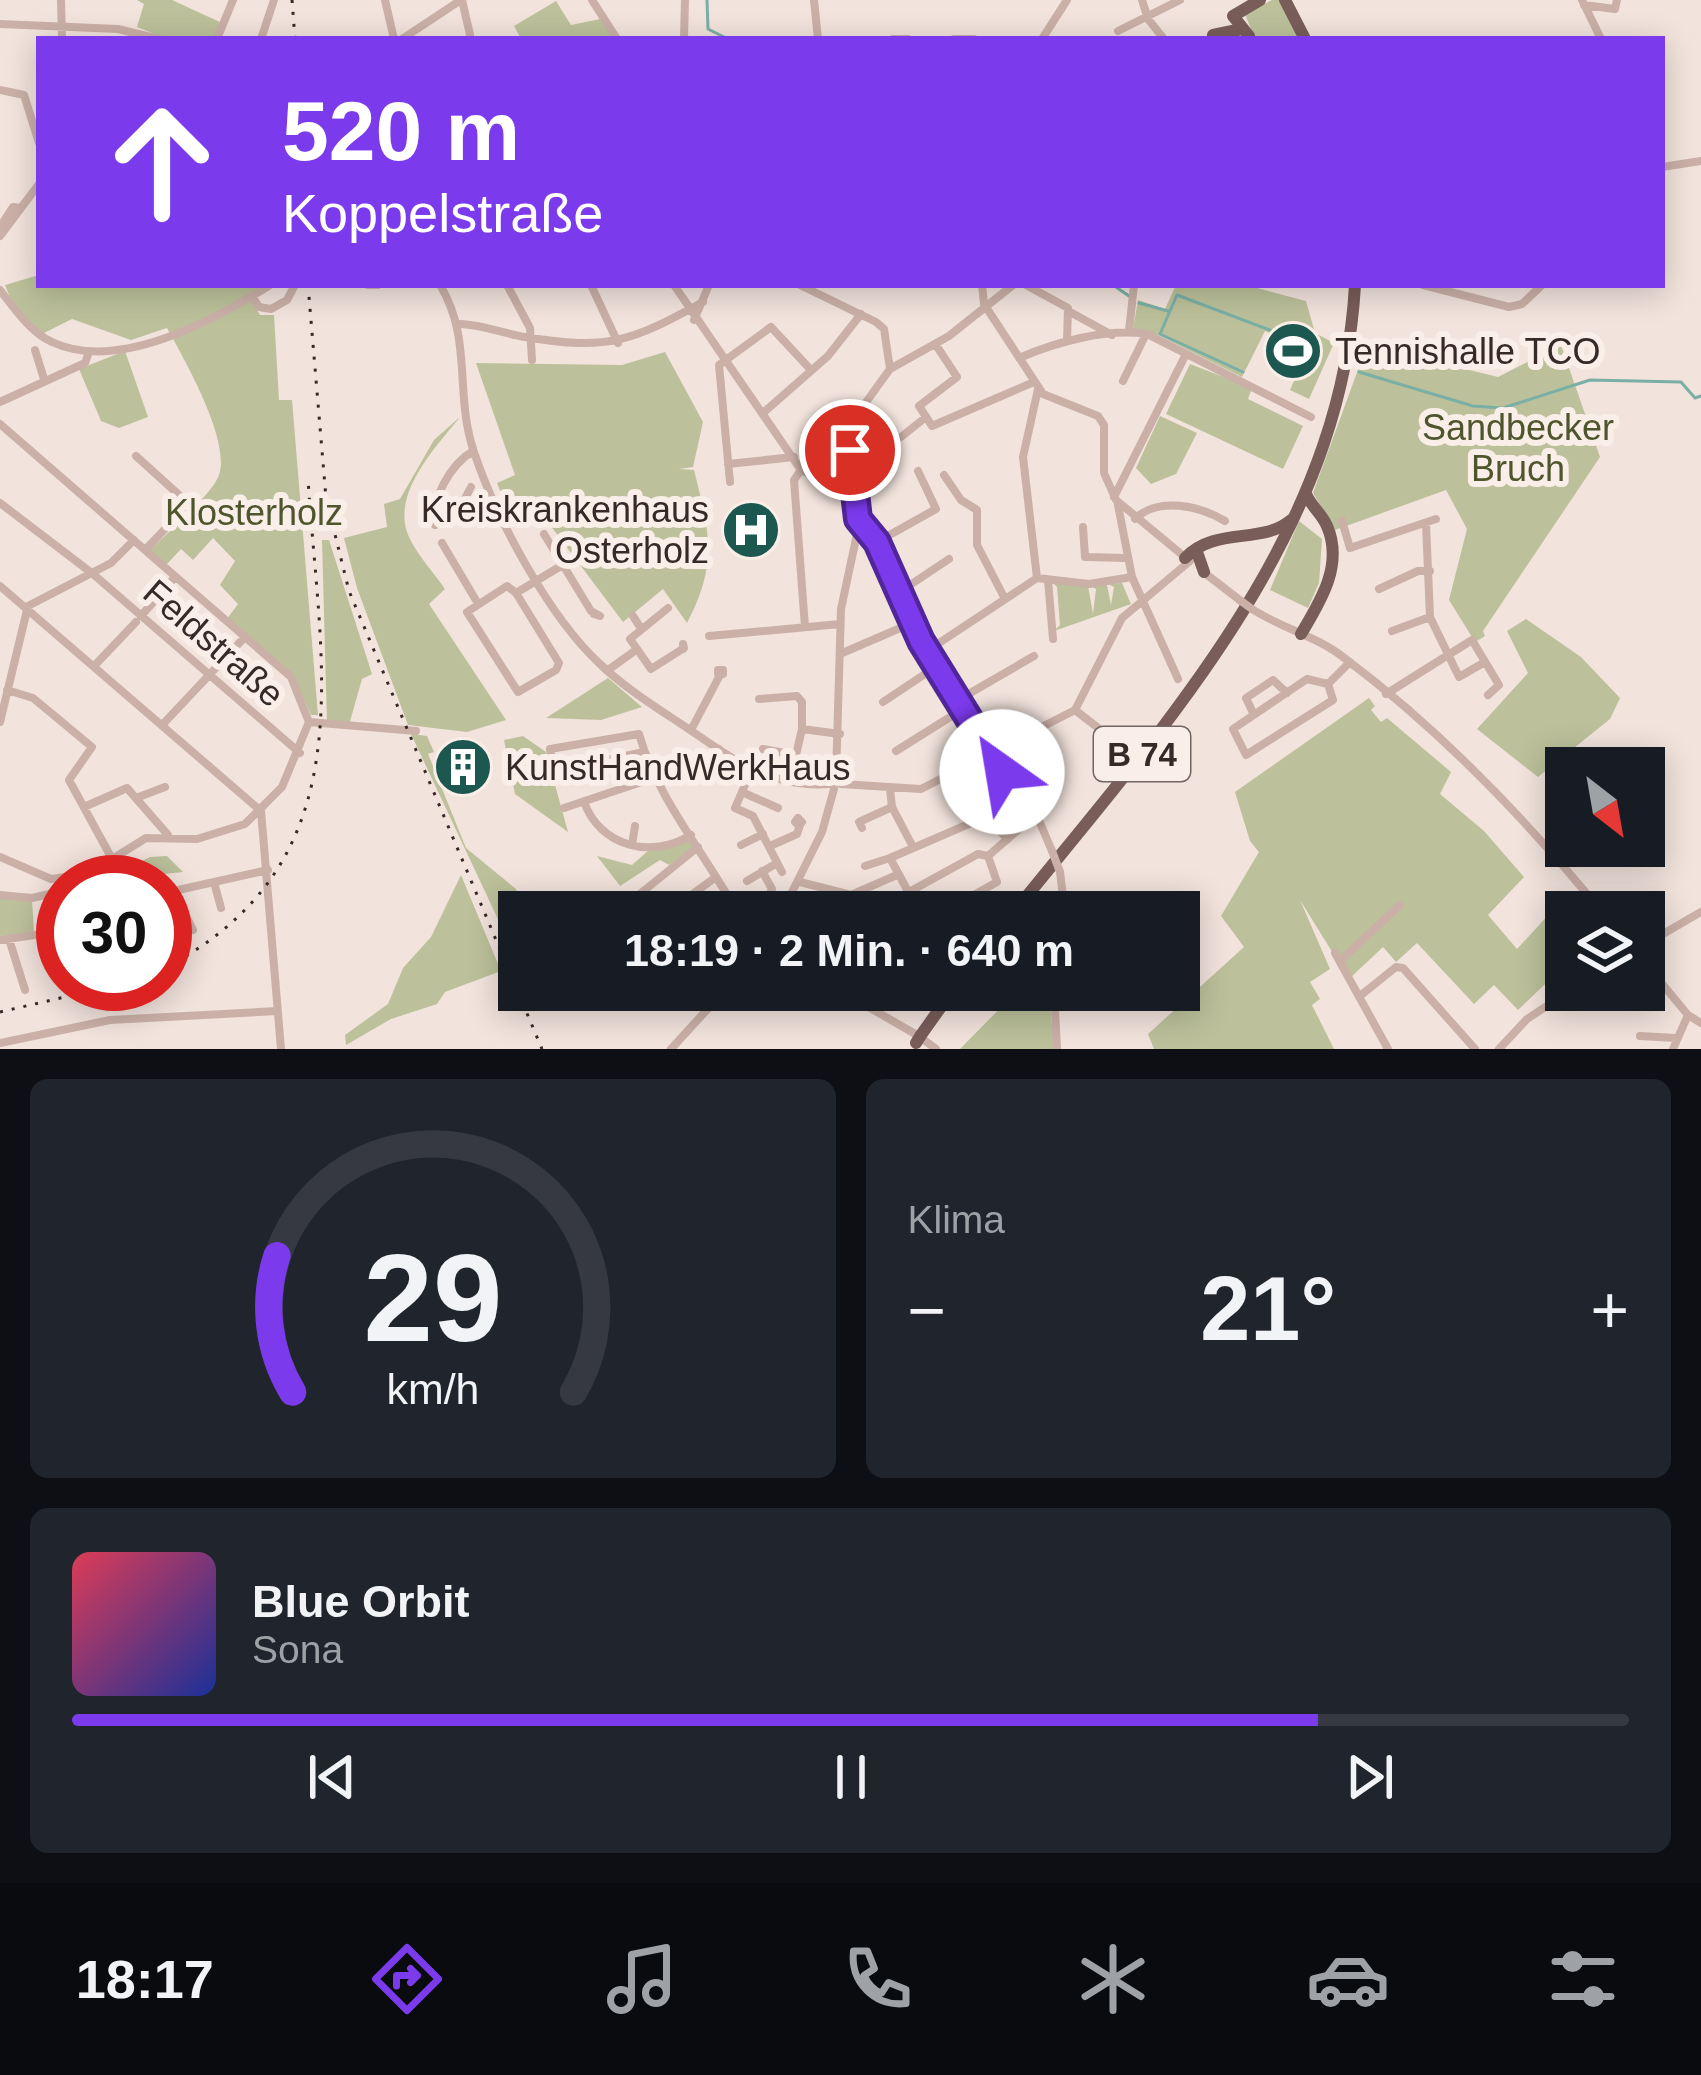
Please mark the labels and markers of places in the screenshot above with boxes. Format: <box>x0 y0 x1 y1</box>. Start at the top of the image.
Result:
sports icon: Tennishalle TCO <box>1262 320 1324 382</box>
place label: Tennishalle TCO <box>1335 331 1600 372</box>
pin <box>799 399 901 501</box>
place label: Kreiskrankenhaus Osterholz <box>421 489 709 571</box>
hospital icon: Kreiskrankenhaus Osterholz <box>720 499 782 561</box>
building icon: KunstHandWerkHaus <box>432 736 494 798</box>
place label: KunstHandWerkHaus <box>505 747 851 788</box>

